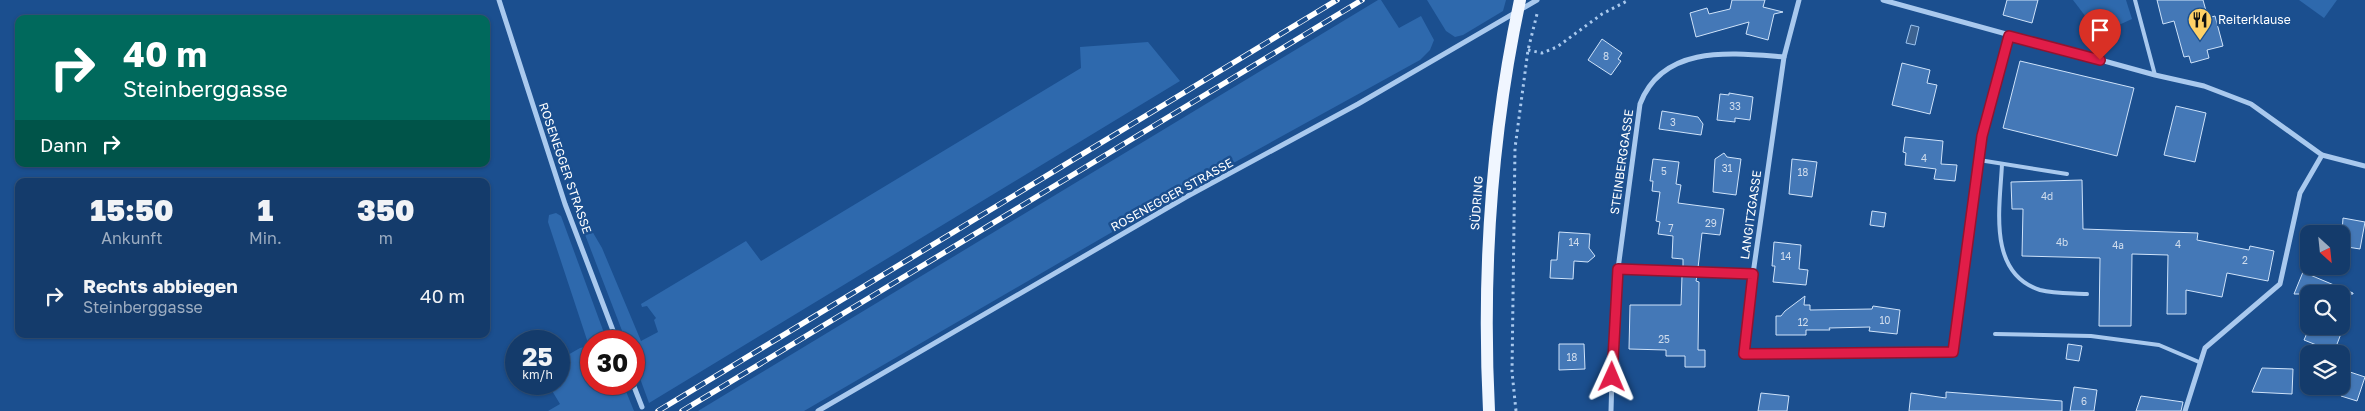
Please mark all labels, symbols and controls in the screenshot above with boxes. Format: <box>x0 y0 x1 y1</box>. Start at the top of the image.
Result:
restaurant icon: Reiterklause <box>2187 7 2213 41</box>
pin <box>2079 9 2121 60</box>
place label: Reiterklause <box>2218 12 2291 27</box>
icon: arrive <box>2086 16 2114 44</box>
text: 40 m <box>123 33 207 75</box>
icon: right <box>40 35 105 100</box>
house number: 8 <box>1603 50 1609 62</box>
text: Steinberggasse <box>123 75 288 102</box>
street label: ROSENEGGER STRASSE <box>536 100 595 235</box>
house number: 33 <box>1729 100 1741 112</box>
street label: STEINBERGGASSE <box>1607 108 1636 215</box>
house number: 3 <box>1670 116 1676 128</box>
icon: right <box>97 130 125 158</box>
text: Dann <box>40 133 87 156</box>
house number: 4 <box>1921 152 1927 164</box>
street label: ROSENEGGER STRASSE <box>1108 155 1236 234</box>
house number: 31 <box>1722 162 1732 174</box>
house number: 5 <box>1661 165 1667 177</box>
house number: 18 <box>1798 166 1808 178</box>
street label: LANGITZGASSE <box>1737 169 1764 261</box>
street label: SÜDRING <box>1467 175 1486 231</box>
house number: 4d <box>2041 190 2053 202</box>
text: 15:50 <box>90 192 174 228</box>
text: 1 <box>257 192 273 228</box>
text: 350 <box>357 192 415 228</box>
house number: 29 <box>1705 217 1717 229</box>
house number: 7 <box>1668 222 1674 234</box>
north arrow <box>2300 225 2350 275</box>
map controls <box>2300 225 2350 395</box>
text: Ankunft <box>101 228 163 248</box>
text: Min. <box>249 228 282 248</box>
text: m <box>379 228 393 248</box>
house number: 14 <box>1569 236 1579 248</box>
house number: 4b <box>2056 236 2068 248</box>
house number: 4 <box>2175 238 2181 250</box>
house number: 4a <box>2112 239 2124 251</box>
house number: 14 <box>1781 250 1791 262</box>
house number: 2 <box>2242 254 2248 266</box>
text: Rechts abbiegen <box>83 274 238 297</box>
icon: right <box>40 282 68 310</box>
text: 40 m <box>420 284 465 307</box>
button: search <box>2300 285 2350 335</box>
text: Steinberggasse <box>83 297 203 317</box>
house number: 10 <box>1879 314 1891 326</box>
house number: 12 <box>1798 316 1809 328</box>
speed limit sign: 30 <box>580 330 645 395</box>
house number: 25 <box>1658 333 1670 345</box>
text: 25 <box>522 341 553 372</box>
button: layers <box>2300 345 2350 395</box>
position arrow <box>1585 350 1637 402</box>
house number: 18 <box>1567 351 1577 363</box>
text: km/h <box>522 367 553 382</box>
house number: 6 <box>2081 395 2087 407</box>

